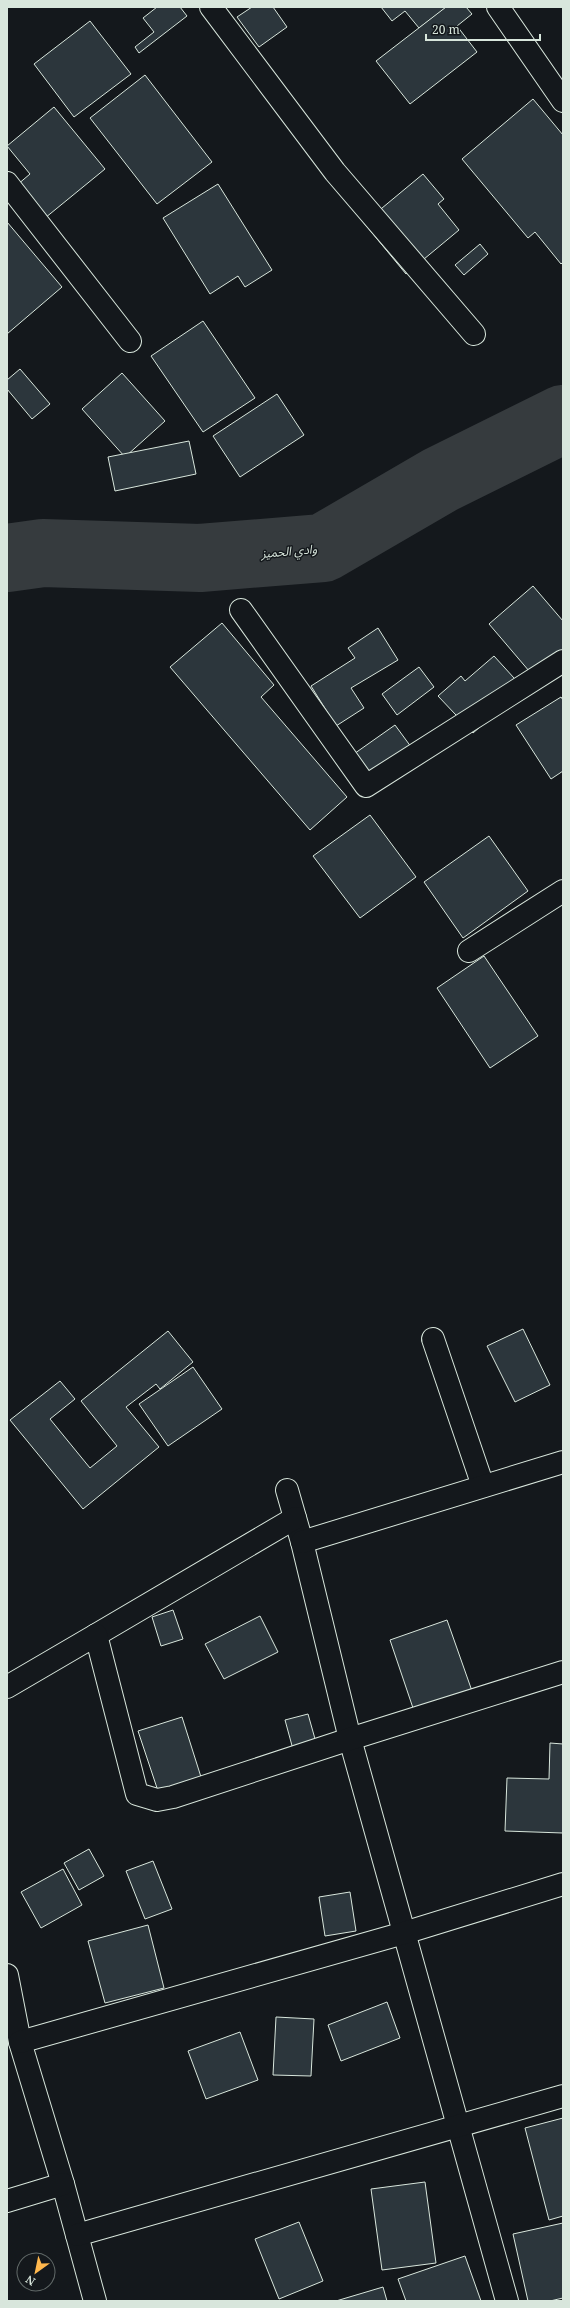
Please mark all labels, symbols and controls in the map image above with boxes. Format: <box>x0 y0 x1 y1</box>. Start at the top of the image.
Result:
scale bar <box>426 16 540 42</box>
text: 20 m <box>432 21 460 38</box>
water label: وادي الحميز <box>259 540 318 564</box>
north arrow <box>16 2252 56 2292</box>
text: N <box>22 2272 38 2289</box>

